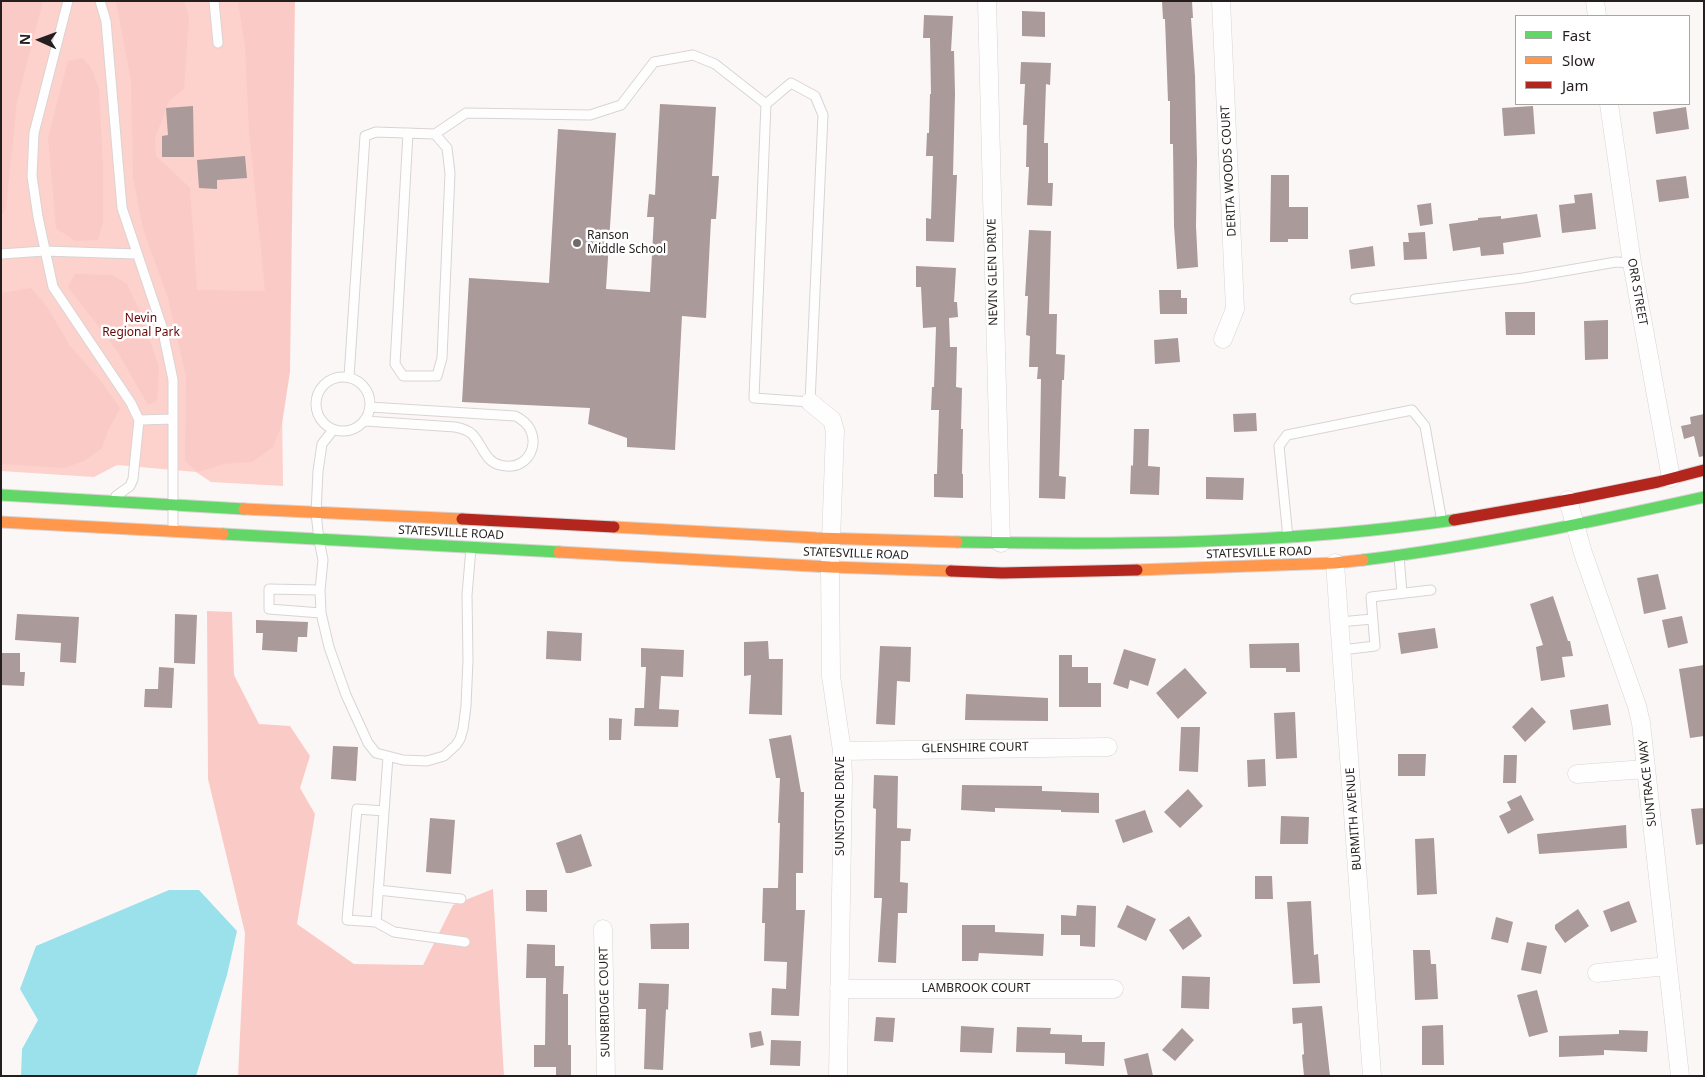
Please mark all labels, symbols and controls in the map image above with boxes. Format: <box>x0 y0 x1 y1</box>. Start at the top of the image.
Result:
north arrow <box>15 15 65 65</box>
legend <box>1515 15 1690 105</box>
text: Fast <box>1562 25 1591 45</box>
text: N <box>15 33 34 45</box>
text: Slow <box>1562 50 1595 70</box>
text: Jam <box>1562 75 1589 95</box>
street label: DERITA WOODS COURT <box>1218 105 1240 237</box>
street label: NEVIN GLEN DRIVE <box>985 218 1001 326</box>
place label: Ranson Middle School <box>587 229 666 257</box>
marker: Ranson Middle School <box>571 237 583 249</box>
street label: ORR STREET <box>1624 257 1650 327</box>
park label: Nevin Regional Park <box>102 312 180 340</box>
street label: STATESVILLE ROAD <box>398 523 504 543</box>
street label: STATESVILLE ROAD <box>1206 544 1312 562</box>
street label: STATESVILLE ROAD <box>803 545 909 563</box>
street label: SUNTRACE WAY <box>1636 739 1660 827</box>
street label: GLENSHIRE COURT <box>921 740 1029 756</box>
street label: SUNSTONE DRIVE <box>834 756 848 856</box>
street label: BURMITH AVENUE <box>1343 767 1365 871</box>
street label: SUNBRIDGE COURT <box>597 947 613 1057</box>
street label: LAMBROOK COURT <box>921 982 1031 996</box>

